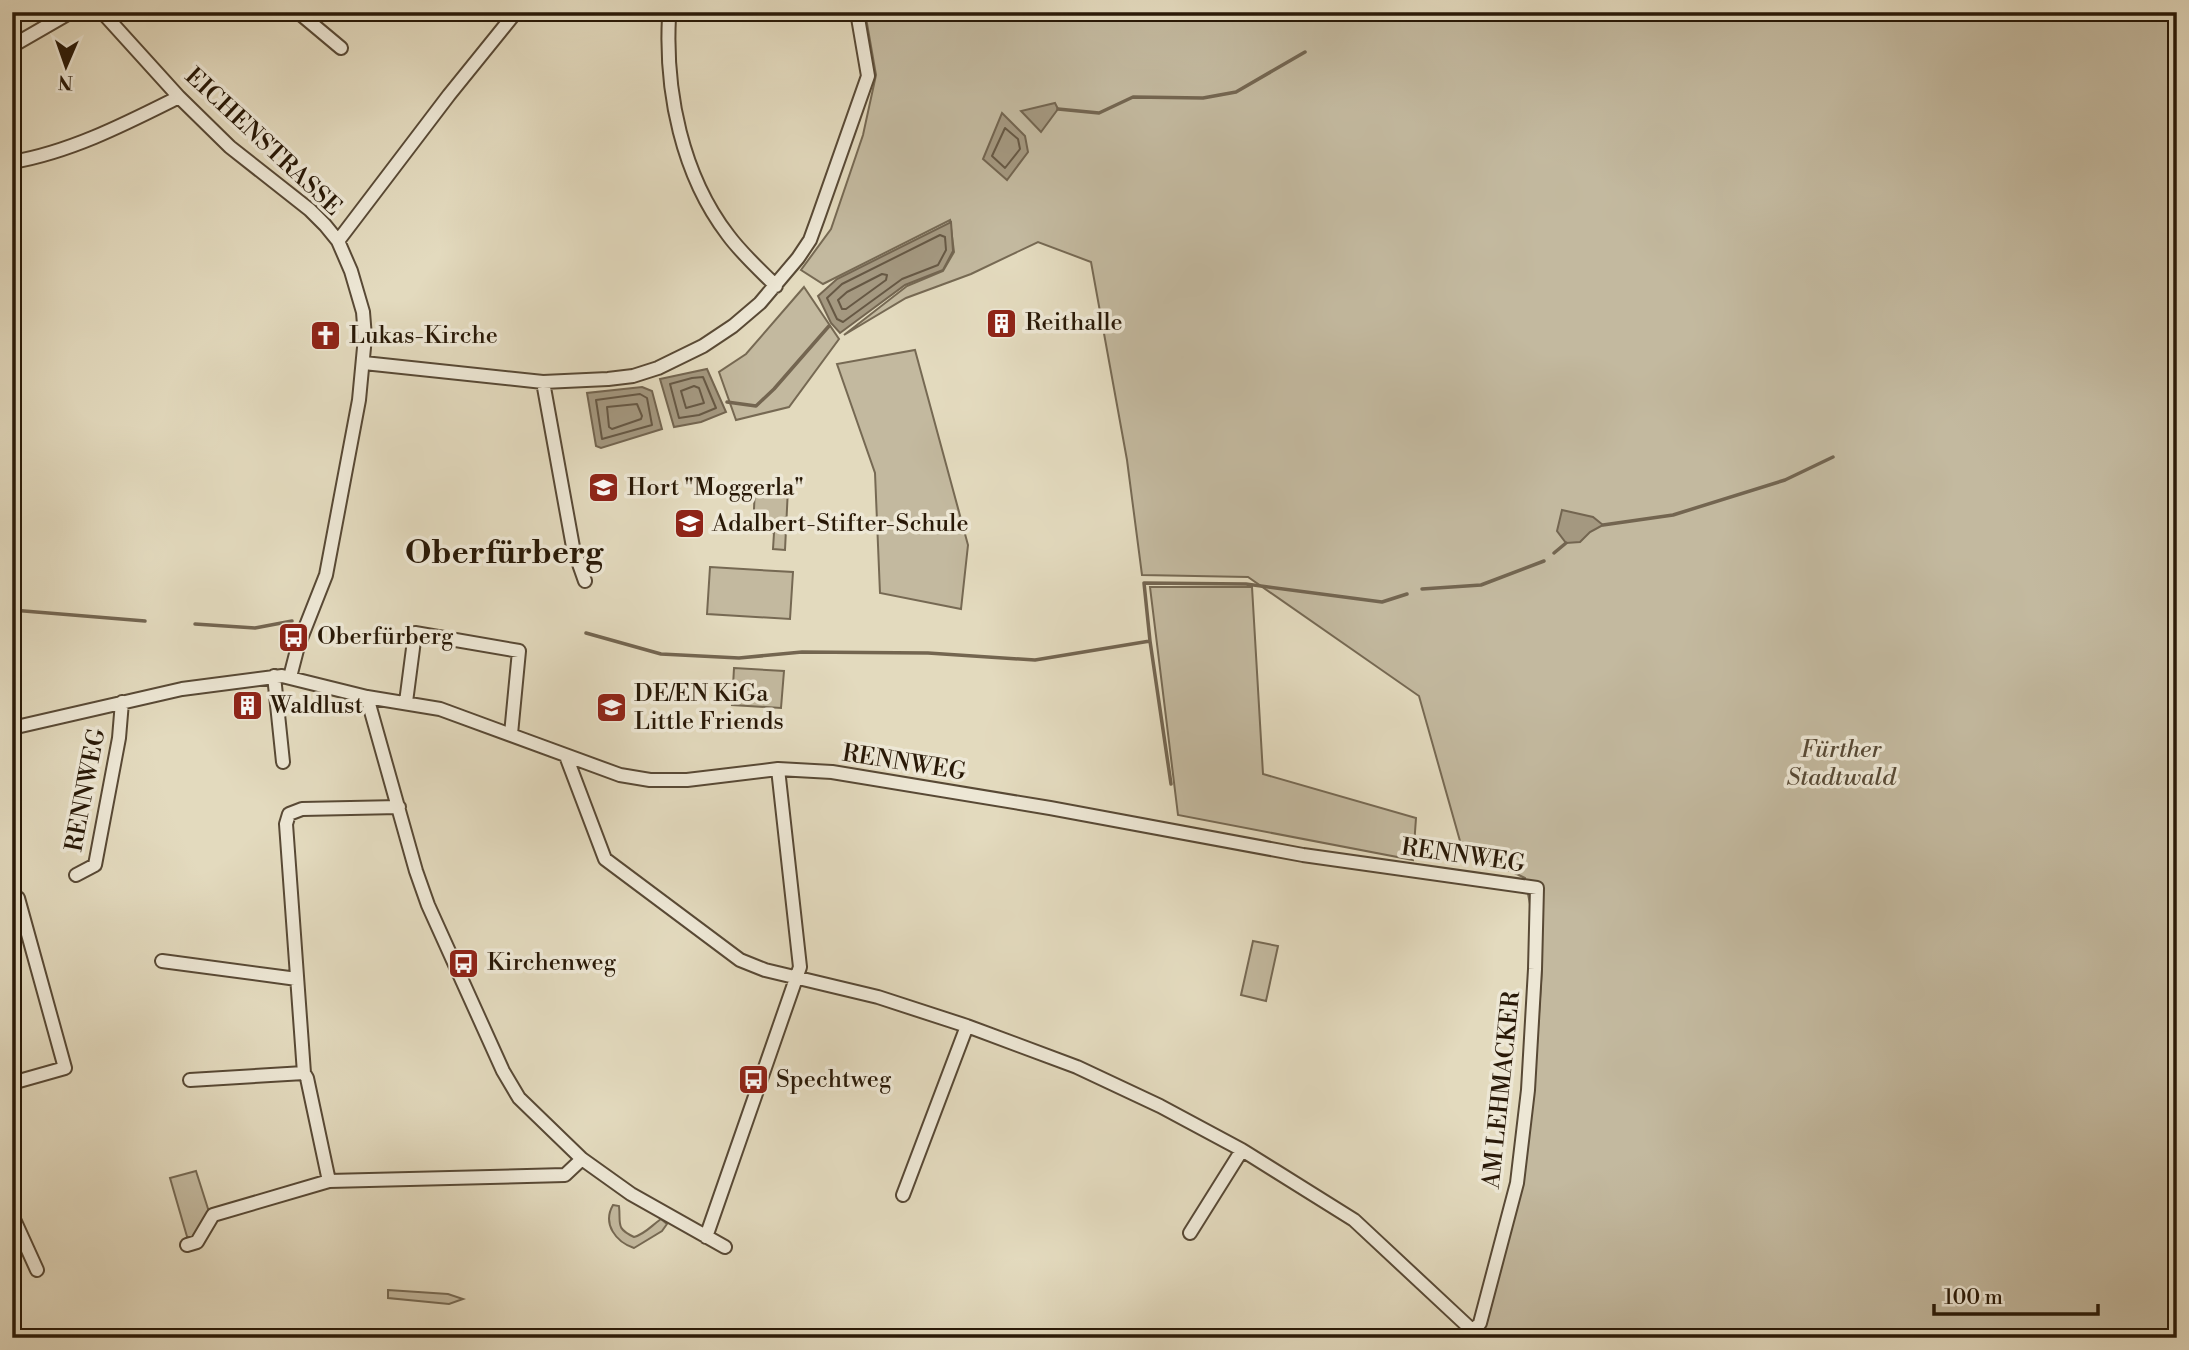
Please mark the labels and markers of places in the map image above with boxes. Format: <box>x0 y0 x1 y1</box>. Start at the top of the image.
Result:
building icon: Reithalle <box>985 306 1019 340</box>
place label: Reithalle <box>1025 308 1123 338</box>
church icon: Lukas-Kirche <box>309 319 343 353</box>
place label: Lukas-Kirche <box>349 321 498 351</box>
school or university icon: Hort "Moggerla" <box>587 471 621 505</box>
place label: Hort "Moggerla" <box>627 473 804 503</box>
school or university icon: Adalbert-Stifter-Schule <box>672 507 706 541</box>
place label: Adalbert-Stifter-Schule <box>711 509 969 539</box>
bus stop icon: Oberfürberg <box>277 620 311 654</box>
place label: Oberfürberg <box>317 622 454 652</box>
place label: DE/EN KiGa Little Friends <box>634 679 784 737</box>
building icon: Waldlust <box>230 689 264 723</box>
place label: Waldlust <box>269 691 364 721</box>
school or university icon: DE/EN KiGa Little Friends <box>594 691 628 725</box>
bus stop icon: Kirchenweg <box>447 946 481 980</box>
place label: Kirchenweg <box>487 948 617 978</box>
bus stop icon: Spechtweg <box>736 1063 770 1097</box>
place label: Spechtweg <box>776 1065 892 1095</box>

